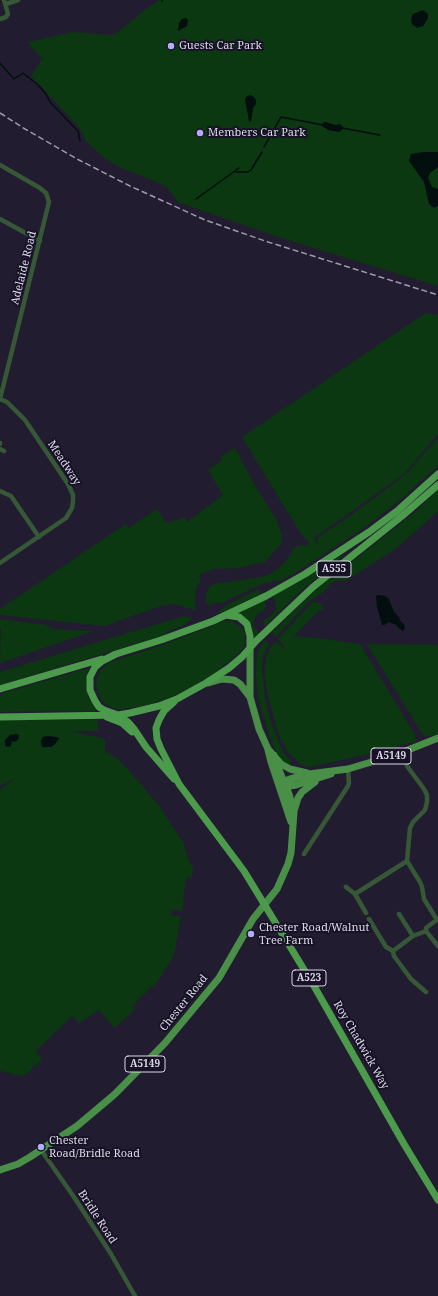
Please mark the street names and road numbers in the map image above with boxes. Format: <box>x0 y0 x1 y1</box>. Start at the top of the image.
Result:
street label: Adelaide Road <box>8 230 40 306</box>
street label: Meadway <box>45 438 83 488</box>
road number: A555 <box>317 561 351 577</box>
road number: A5149 <box>371 748 411 764</box>
road number: A523 <box>292 970 326 986</box>
street label: Chester Road <box>157 972 211 1034</box>
street label: Roy Chadwick Way <box>330 999 392 1091</box>
road number: A5149 <box>125 1056 165 1072</box>
street label: Bridle Road <box>75 1188 119 1246</box>

